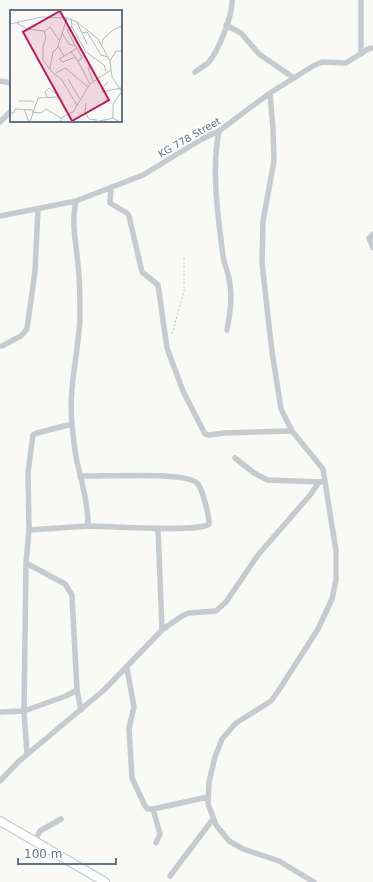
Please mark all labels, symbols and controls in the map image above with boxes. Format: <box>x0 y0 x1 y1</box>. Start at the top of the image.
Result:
inset map <box>10 10 122 122</box>
street label: KG 778 Street <box>156 115 222 160</box>
scale bar <box>18 840 116 866</box>
text: 100 m <box>24 847 62 861</box>

